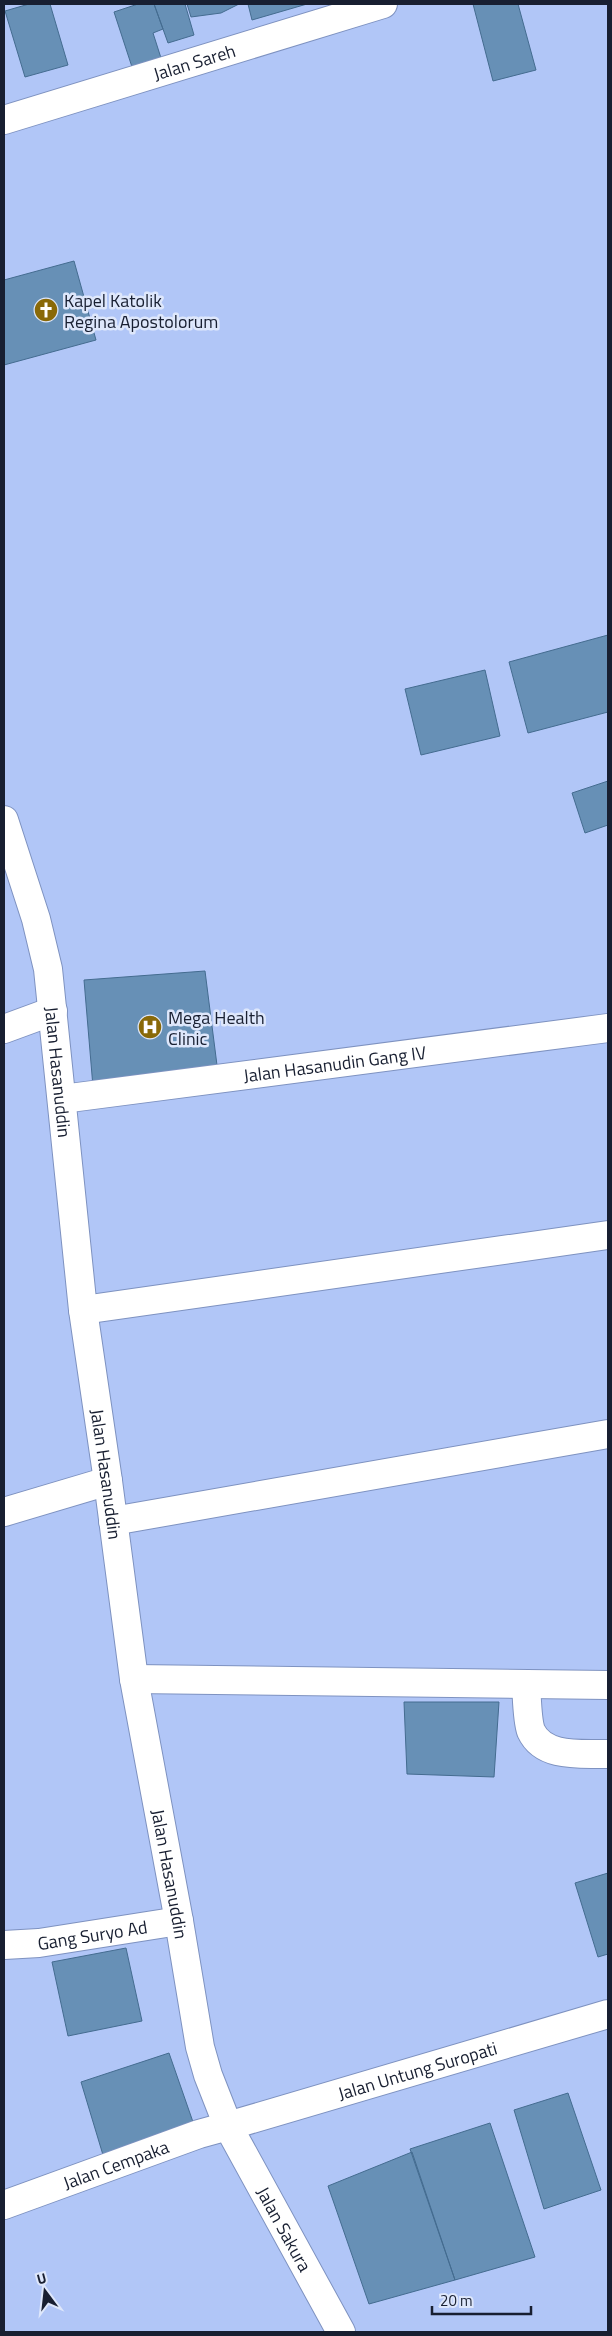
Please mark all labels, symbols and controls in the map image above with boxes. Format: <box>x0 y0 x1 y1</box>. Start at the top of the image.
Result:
street label: Jalan Sareh <box>150 36 239 87</box>
place label: Kapel Katolik Regina Apostolorum <box>64 287 218 335</box>
church icon: Kapel Katolik Regina Apostolorum <box>33 297 59 323</box>
place label: Mega Health Clinic <box>168 1004 265 1052</box>
street label: Jalan Hasanuddin <box>38 1005 79 1139</box>
hospital icon: Mega Health Clinic <box>137 1014 163 1040</box>
street label: Jalan Hasanudin Gang IV <box>242 1038 428 1089</box>
street label: Jalan Hasanuddin <box>84 1407 129 1541</box>
street label: Jalan Hasanuddin <box>145 1807 195 1941</box>
street label: Gang Suryo Ad <box>35 1913 149 1957</box>
street label: Jalan Untung Suropati <box>335 2034 500 2106</box>
street label: Jalan Cempaka <box>59 2133 173 2196</box>
street label: Jalan Sakura <box>250 2182 319 2276</box>
north arrow <box>20 2266 70 2316</box>
text: U <box>34 2267 49 2289</box>
scale bar <box>432 2284 531 2316</box>
text: 20 m <box>440 2289 473 2312</box>

